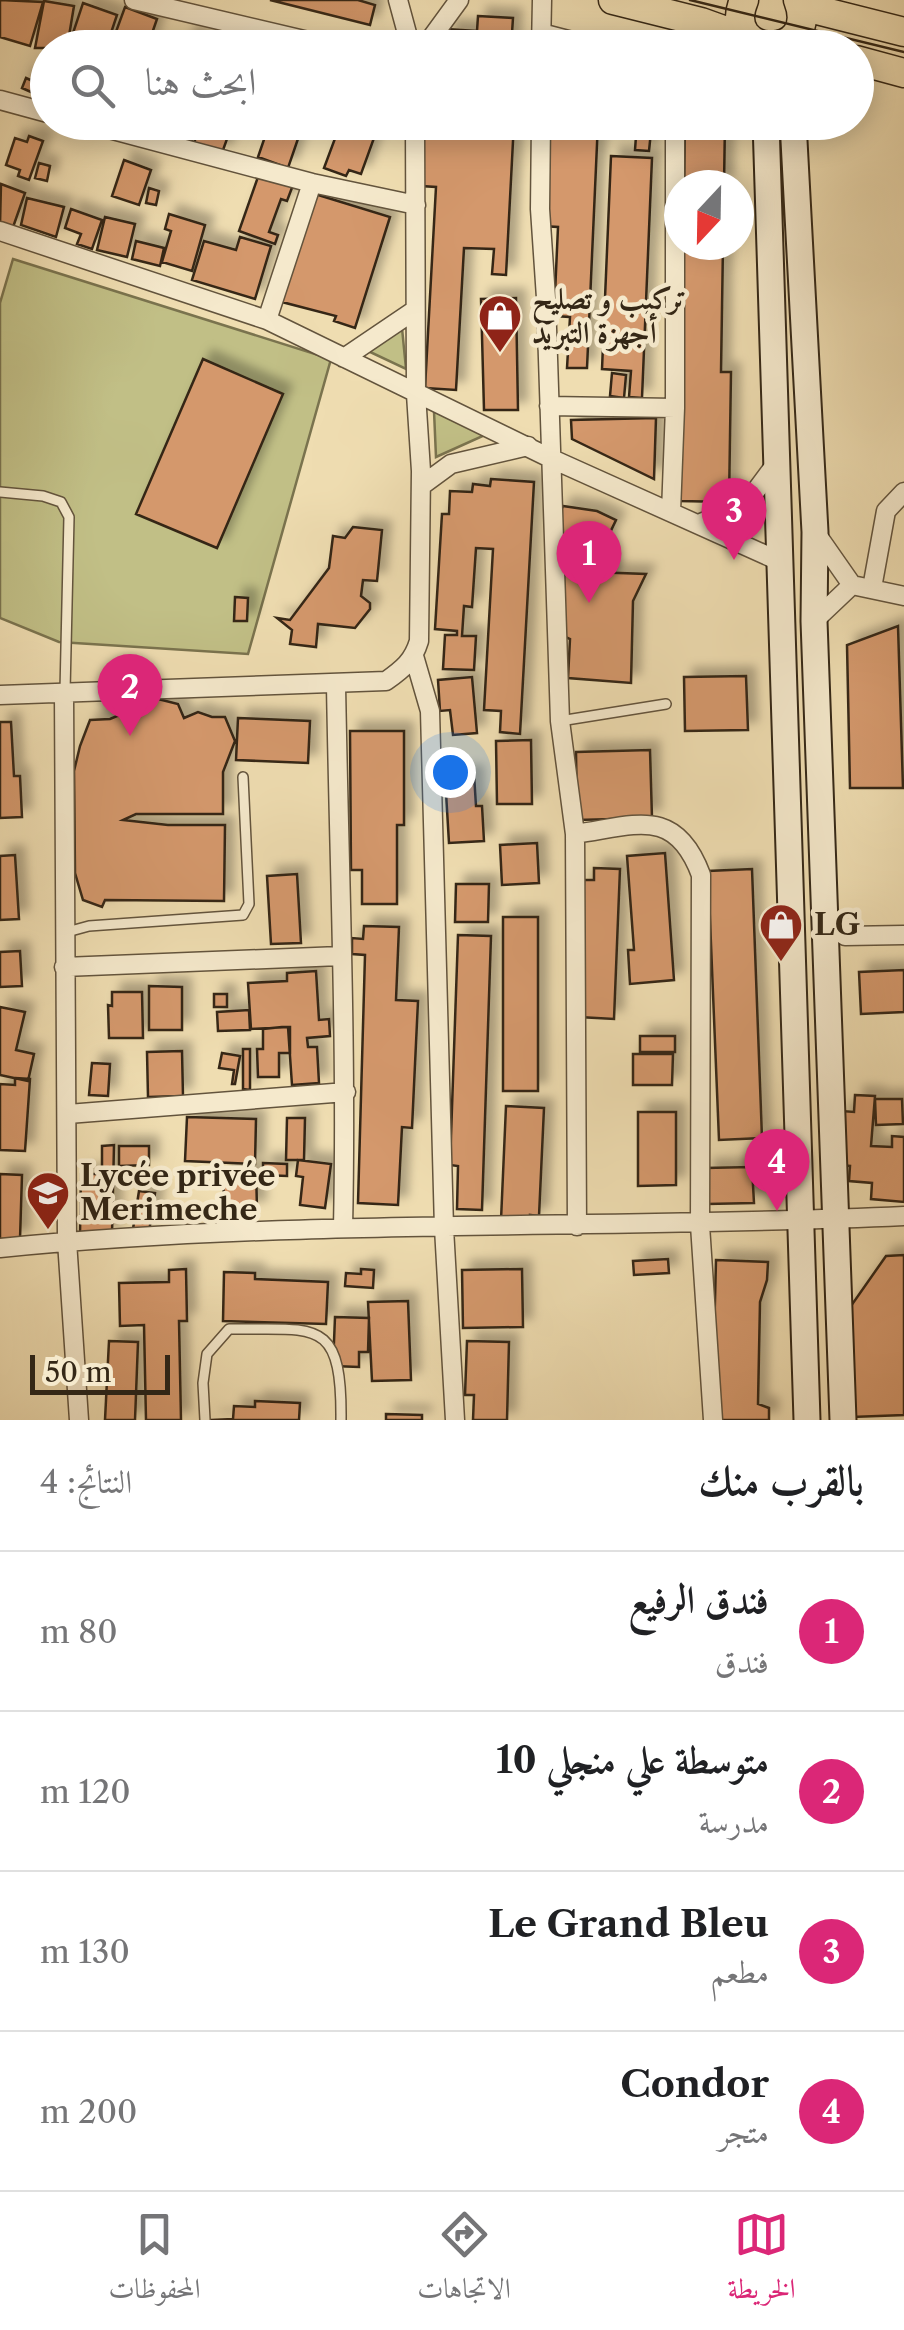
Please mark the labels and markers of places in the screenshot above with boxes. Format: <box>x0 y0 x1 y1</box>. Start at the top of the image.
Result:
place label: تركيب و تصليح أجهزة التبريد <box>532 280 686 352</box>
shop icon: تركيب و تصليح أجهزة التبريد <box>477 293 523 354</box>
pin: 3 <box>702 478 766 560</box>
pin: 1 <box>556 520 622 603</box>
pin: 2 <box>98 654 162 736</box>
shop icon: LG <box>758 902 804 963</box>
place label: LG <box>814 906 860 943</box>
pin: 4 <box>744 1128 810 1211</box>
place label: Lycée privée Merimeche <box>80 1157 275 1228</box>
school or university icon: Lycée privée Merimeche <box>25 1170 71 1231</box>

